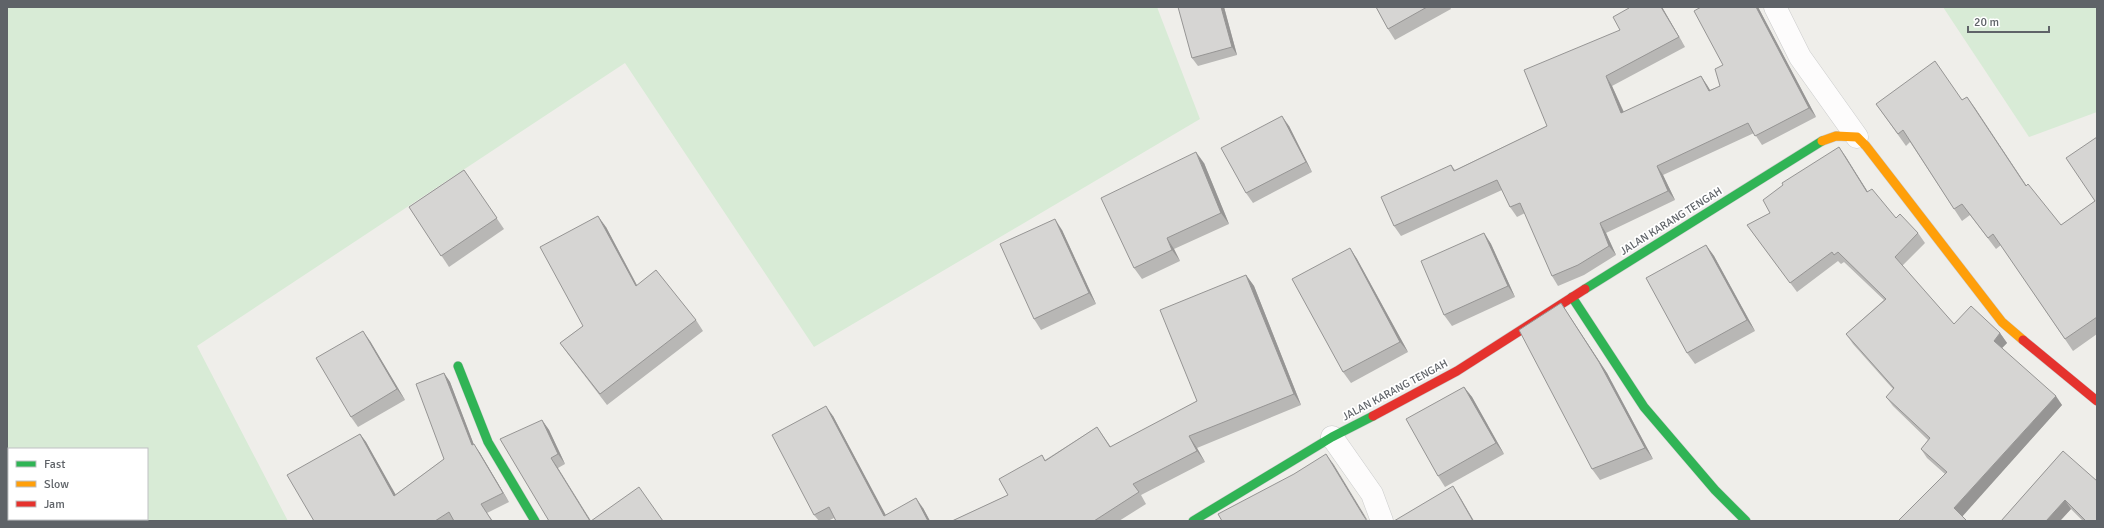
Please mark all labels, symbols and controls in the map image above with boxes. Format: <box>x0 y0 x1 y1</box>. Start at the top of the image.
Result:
scale bar <box>1968 8 2049 34</box>
text: 20 m <box>1974 15 1999 30</box>
street label: JALAN KARANG TENGAH <box>1618 184 1724 258</box>
street label: JALAN KARANG TENGAH <box>1340 357 1450 423</box>
legend <box>8 448 148 520</box>
text: Fast <box>44 457 65 472</box>
text: Slow <box>44 477 69 492</box>
text: Jam <box>44 497 65 512</box>

